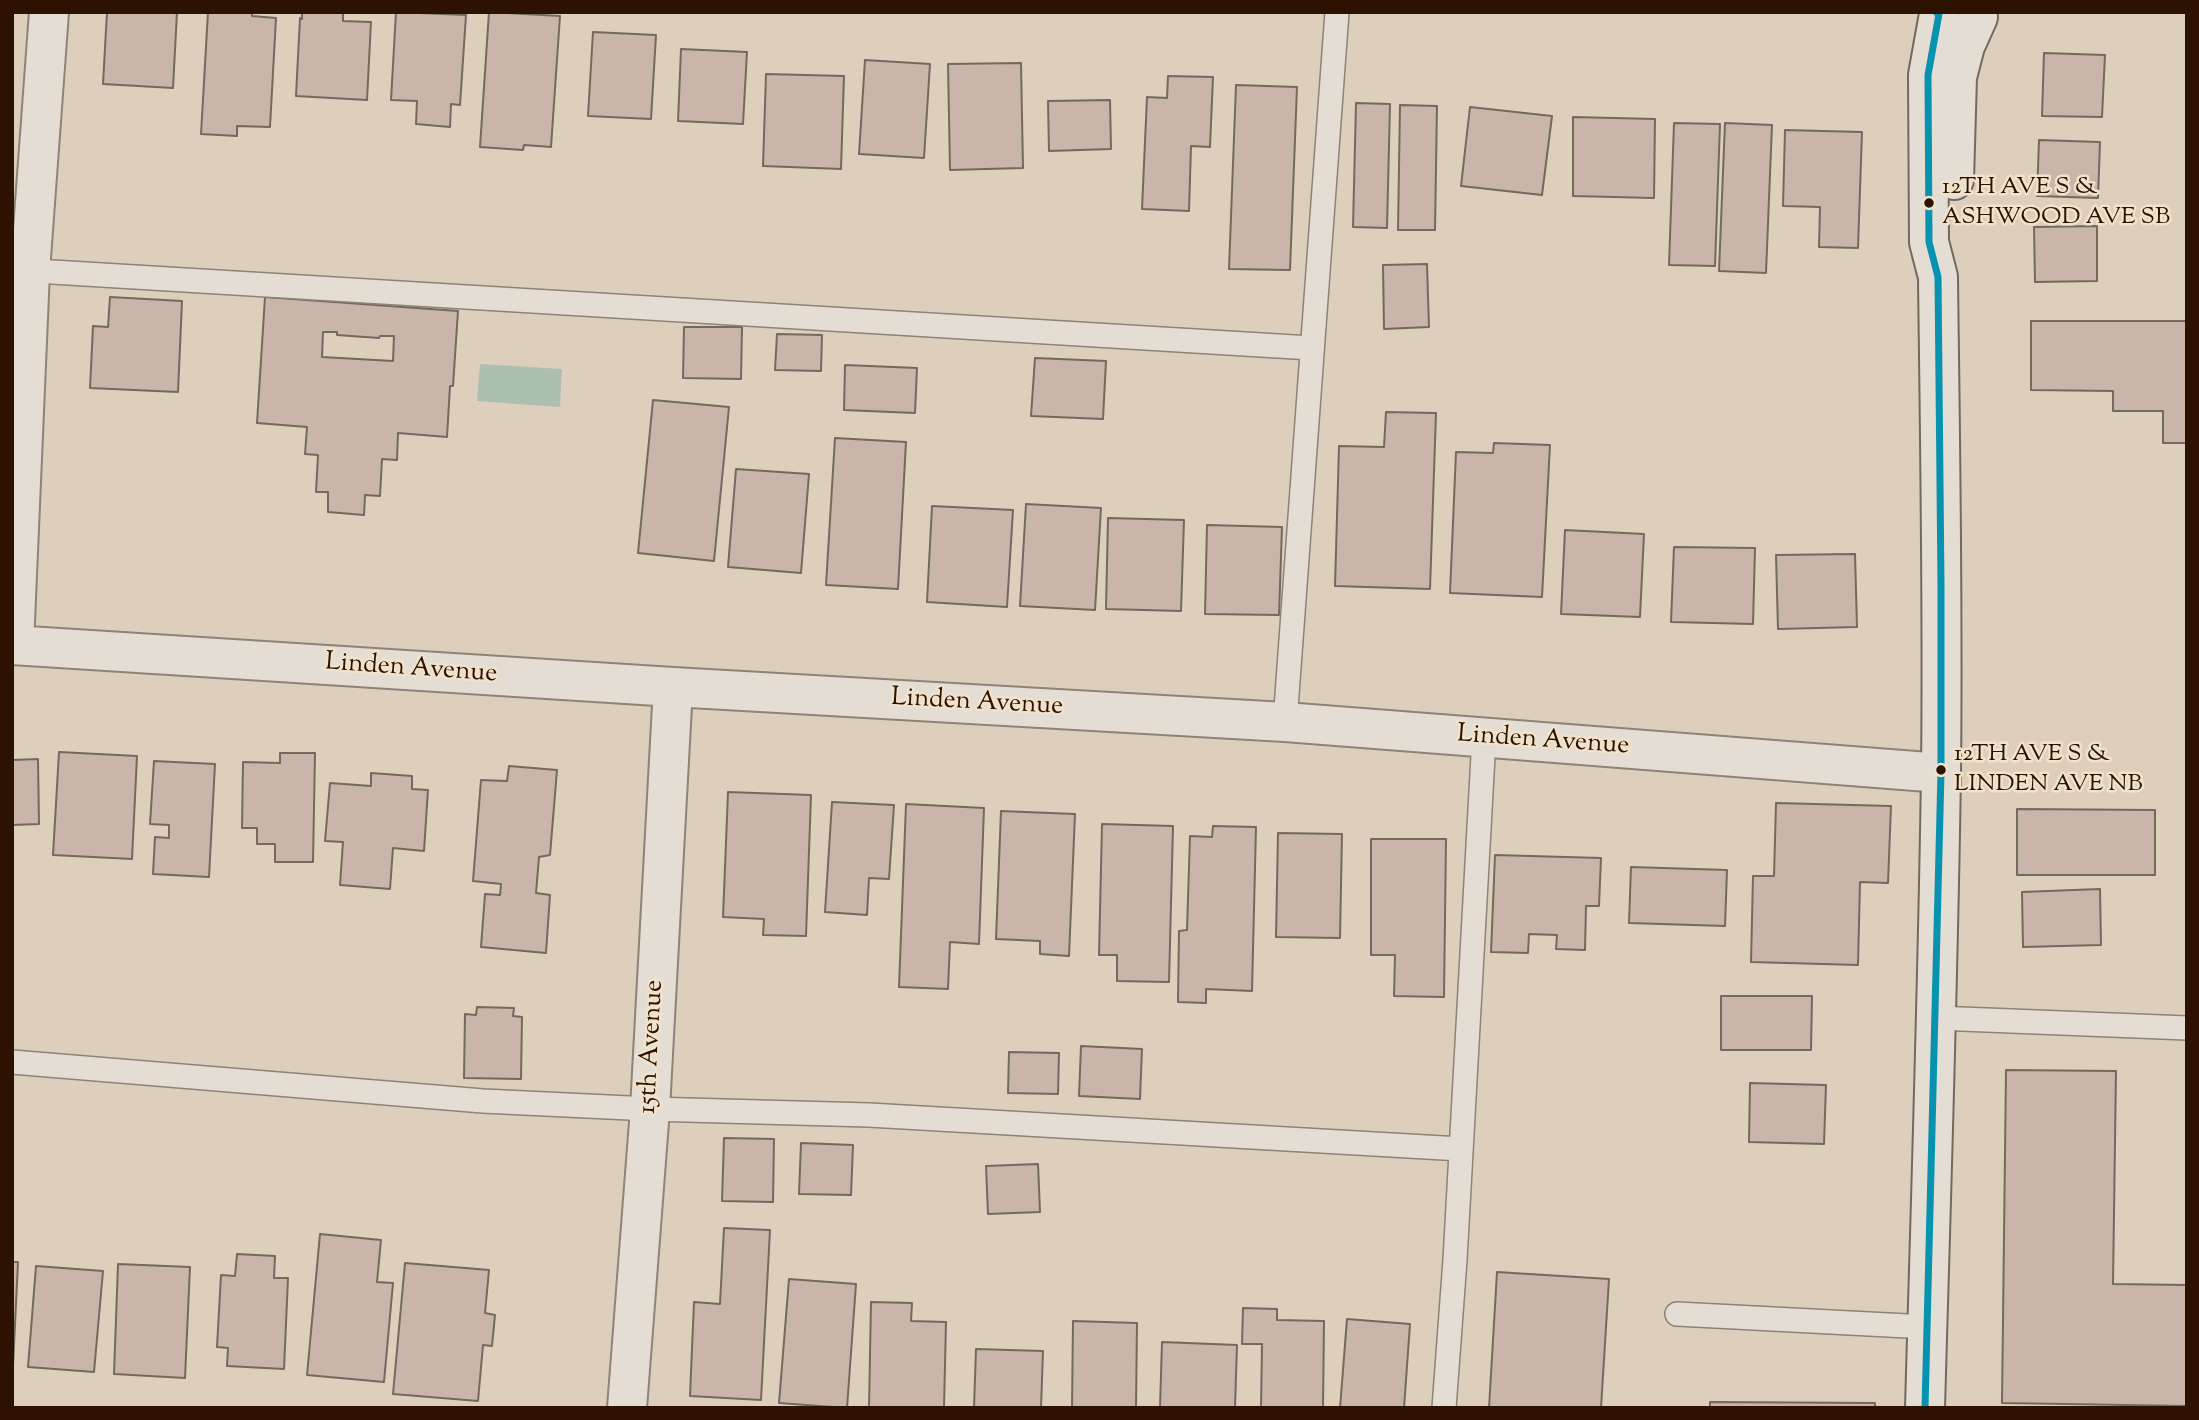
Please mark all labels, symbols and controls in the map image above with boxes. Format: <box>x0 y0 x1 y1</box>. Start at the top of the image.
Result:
place label: 12TH AVE S & ASHWOOD AVE SB <box>1942 175 2170 231</box>
marker: 12TH AVE S & ASHWOOD AVE SB <box>1922 196 1936 210</box>
street label: Linden Avenue <box>324 648 498 692</box>
street label: Linden Avenue <box>890 684 1064 724</box>
street label: Linden Avenue <box>1456 720 1630 764</box>
place label: 12TH AVE S & LINDEN AVE NB <box>1954 742 2143 798</box>
marker: 12TH AVE S & LINDEN AVE NB <box>1934 763 1948 777</box>
street label: 15th Avenue <box>634 979 672 1115</box>

